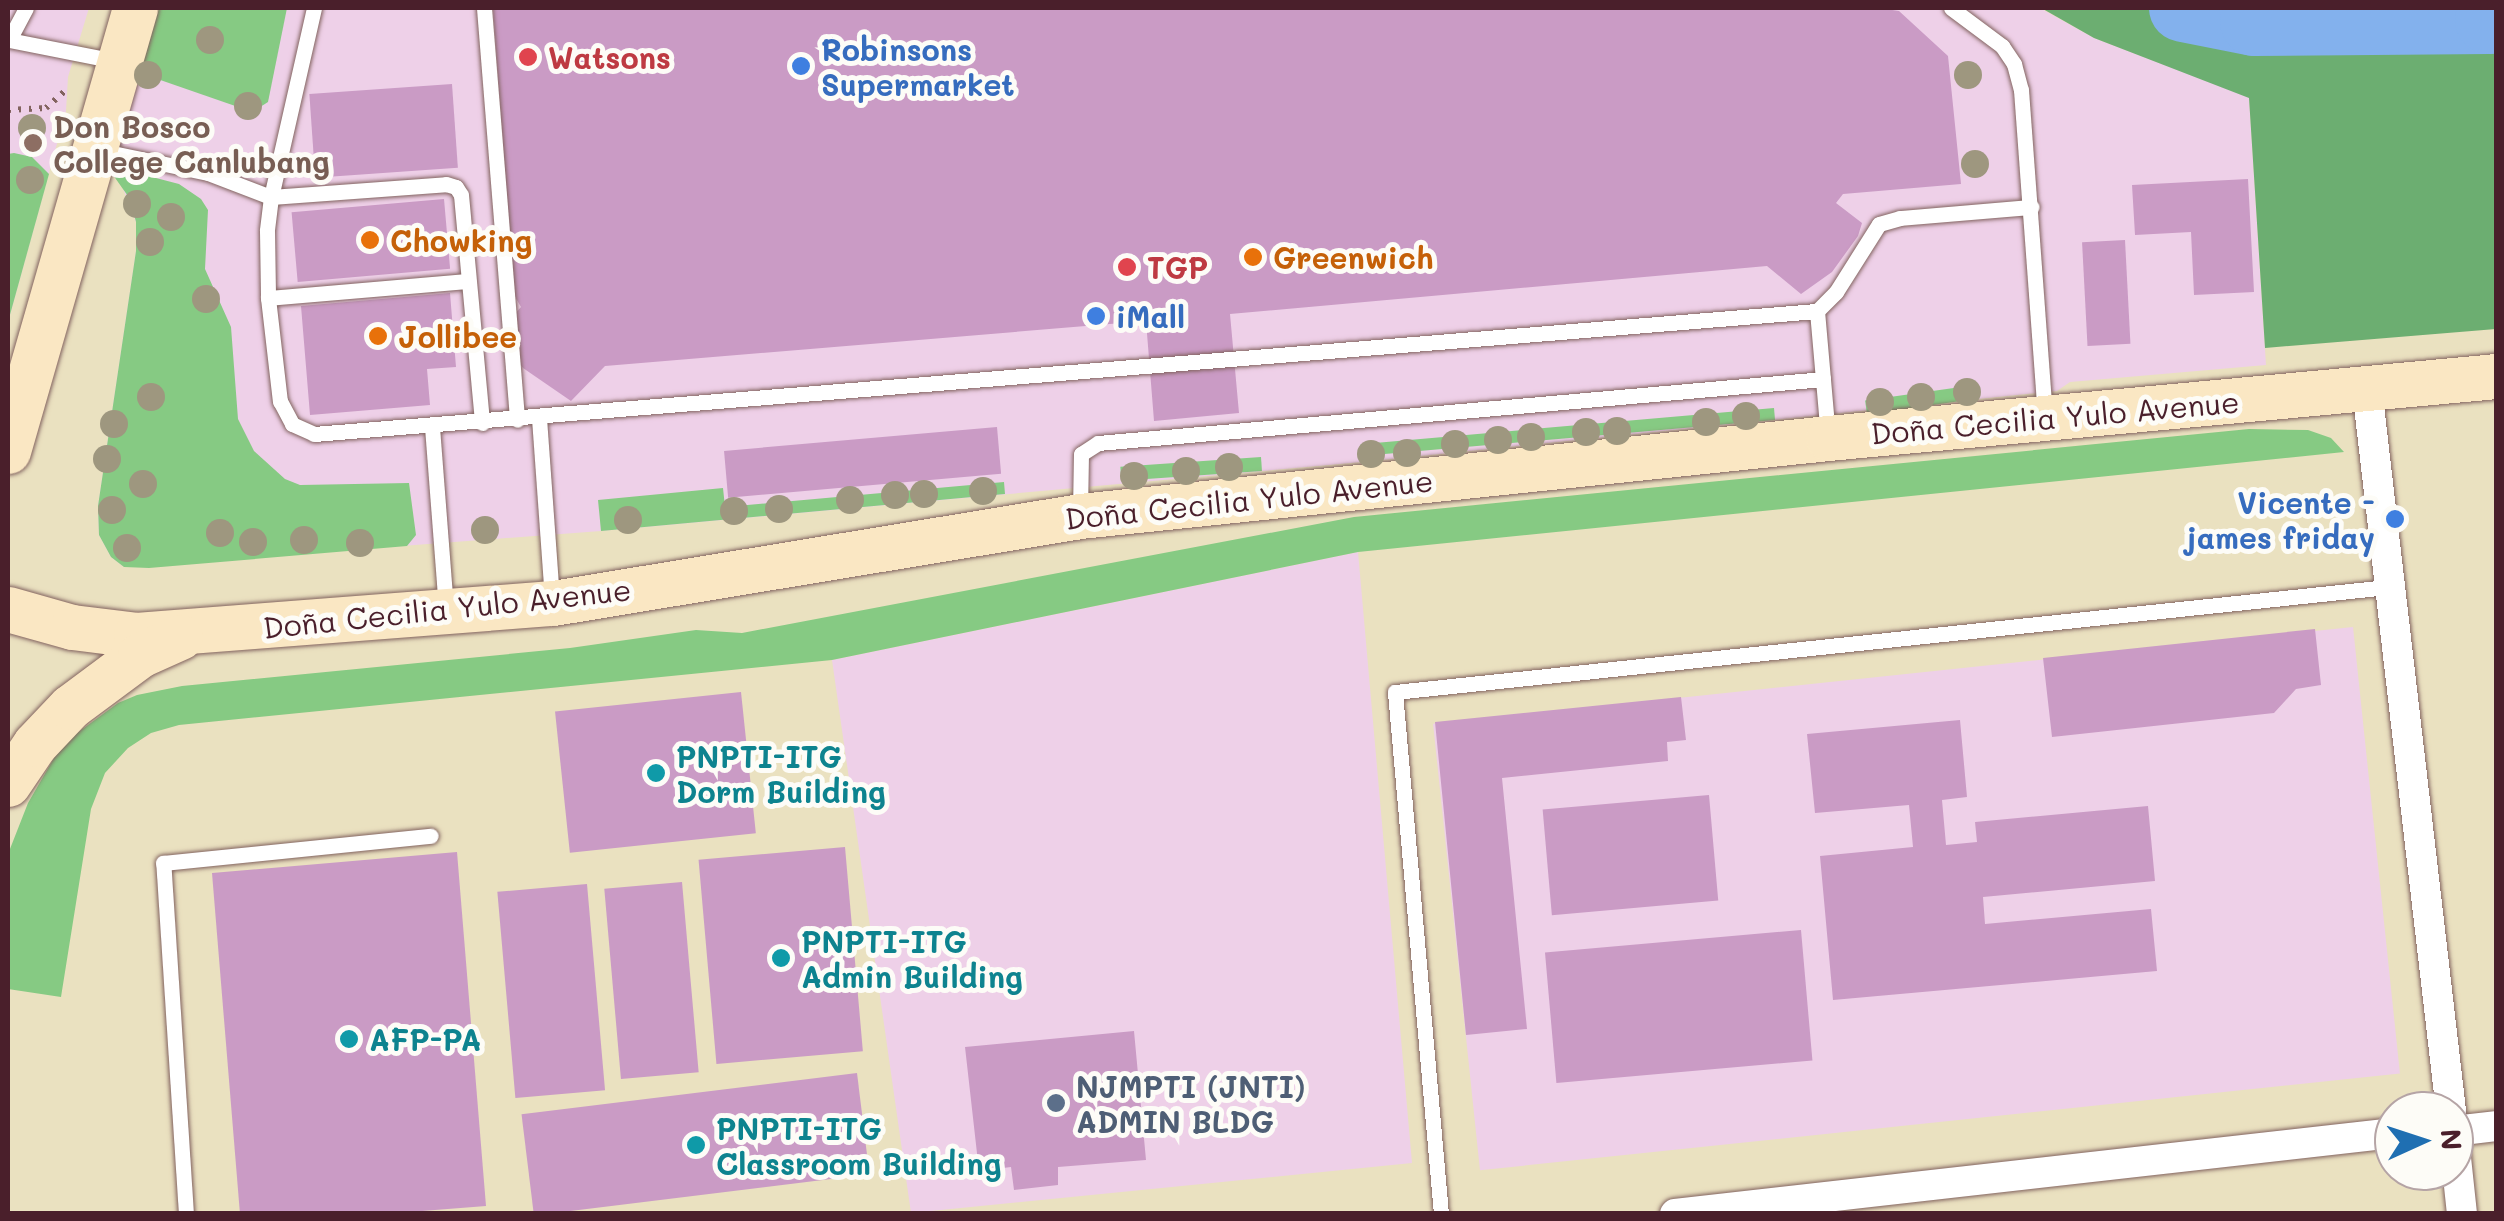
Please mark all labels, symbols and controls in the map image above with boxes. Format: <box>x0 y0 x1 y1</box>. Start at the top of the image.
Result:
place label: Robinsons Supermarket <box>821 31 1015 102</box>
place label: Watsons <box>548 39 671 75</box>
marker: Watsons <box>517 46 539 68</box>
marker: Robinsons Supermarket <box>790 55 812 77</box>
place label: Don Bosco College Canlubang <box>53 108 330 178</box>
marker: Don Bosco College Canlubang <box>22 132 44 154</box>
place label: Chowking <box>390 222 532 258</box>
marker: Chowking <box>359 229 381 251</box>
place label: Greenwich <box>1273 239 1433 275</box>
marker: Greenwich <box>1242 246 1264 268</box>
place label: TGP <box>1147 249 1208 285</box>
marker: TGP <box>1116 256 1138 278</box>
place label: iMall <box>1116 298 1185 334</box>
marker: iMall <box>1085 305 1107 327</box>
place label: Jollibee <box>398 318 517 354</box>
marker: Jollibee <box>367 325 389 347</box>
street label: Doña Cecilia Yulo Avenue <box>1869 383 2241 451</box>
street label: Doña Cecilia Yulo Avenue <box>1063 462 1435 536</box>
place label: Vicente - james friday <box>2185 484 2375 554</box>
marker: Vicente - james friday <box>2384 508 2406 530</box>
street label: Doña Cecilia Yulo Avenue <box>261 571 633 645</box>
place label: PNPTI-ITG Dorm Building <box>676 738 886 808</box>
marker: PNPTI-ITG Dorm Building <box>645 762 667 784</box>
place label: PNPTI-ITG Admin Building <box>801 923 1023 994</box>
marker: PNPTI-ITG Admin Building <box>770 947 792 969</box>
place label: AFP-PA <box>369 1021 481 1057</box>
marker: AFP-PA <box>338 1028 360 1050</box>
place label: NJMPTI (JNTI) ADMIN BLDG <box>1076 1068 1305 1138</box>
north arrow <box>2374 1091 2474 1191</box>
marker: NJMPTI (JNTI) ADMIN BLDG <box>1045 1092 1067 1114</box>
place label: PNPTI-ITG Classroom Building <box>716 1110 1002 1180</box>
text: N <box>2433 1128 2470 1151</box>
marker: PNPTI-ITG Classroom Building <box>685 1134 707 1156</box>

